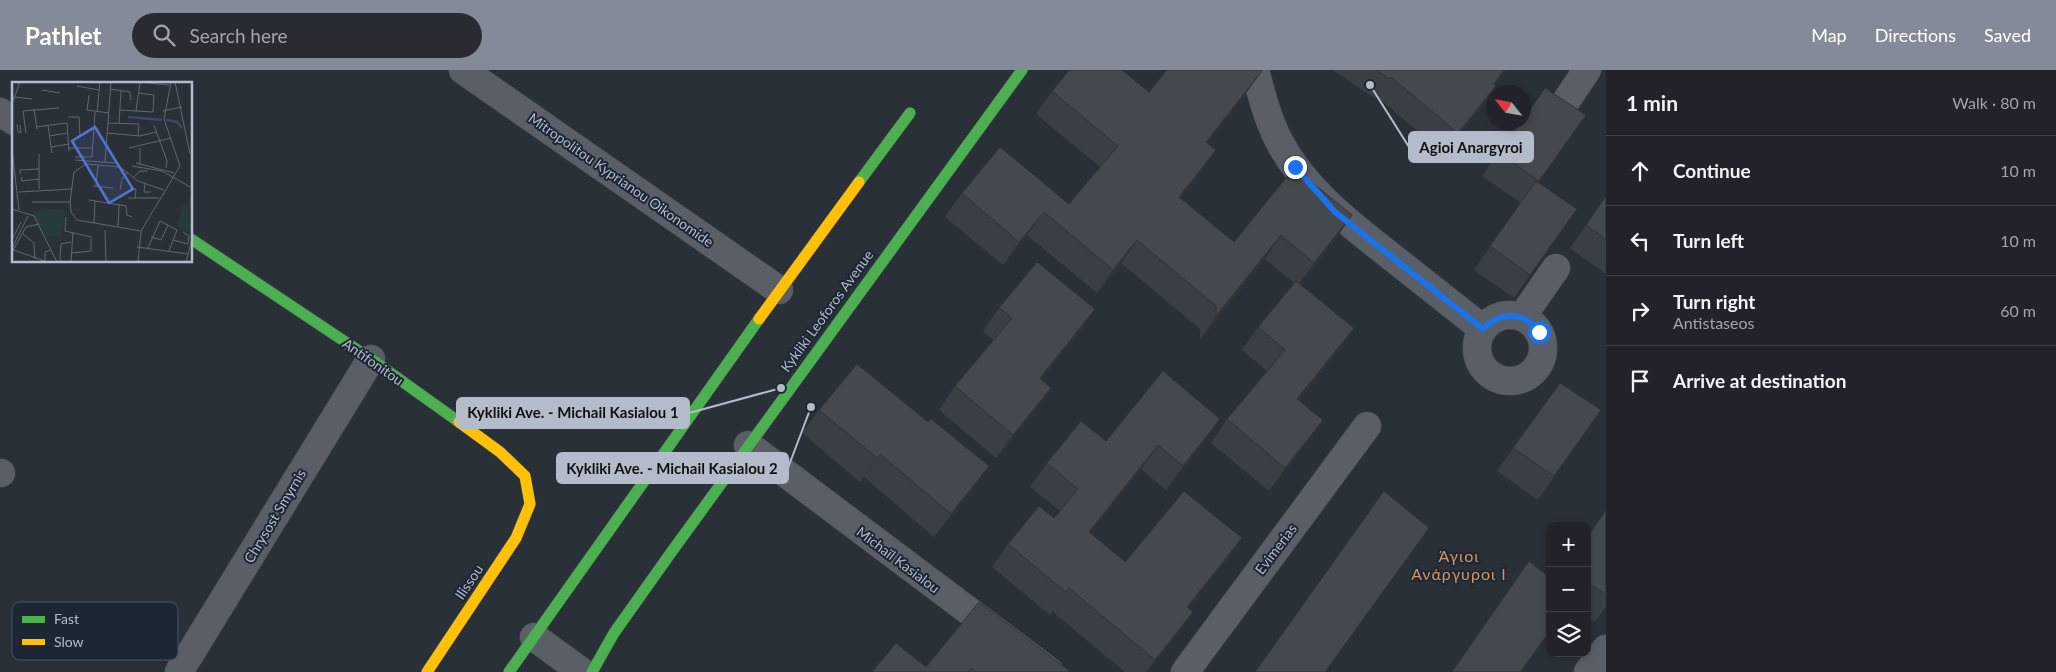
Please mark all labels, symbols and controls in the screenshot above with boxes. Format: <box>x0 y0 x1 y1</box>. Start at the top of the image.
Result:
search box <box>132 13 482 58</box>
text: Pathlet <box>25 21 102 50</box>
icon: search <box>150 21 178 49</box>
text: Search here <box>190 24 288 47</box>
text: Map <box>1811 24 1847 46</box>
text: Directions <box>1875 24 1956 46</box>
text: Saved <box>1984 24 2031 46</box>
inset map <box>12 82 192 262</box>
north arrow <box>1486 85 1531 130</box>
text: 1 min <box>1626 90 1678 115</box>
text: Walk · 80 m <box>1952 93 2036 112</box>
street label: Mitropolitou Kyprianou Oikonomide <box>526 109 717 250</box>
callout: Agioi Anargyroi <box>1409 132 1533 162</box>
text: Agioi Anargyroi <box>1418 138 1523 156</box>
route end <box>1284 156 1307 179</box>
icon: ahead <box>1626 157 1654 185</box>
text: Continue <box>1673 159 1751 182</box>
text: 10 m <box>2000 161 2036 180</box>
icon: left <box>1626 227 1654 255</box>
text: Turn left <box>1673 229 1744 252</box>
text: 10 m <box>2000 231 2036 250</box>
street label: Kykliki Leoforos Avenue <box>777 247 876 375</box>
text: Turn right <box>1673 290 1755 313</box>
icon: right <box>1626 297 1654 325</box>
text: 60 m <box>2000 301 2036 320</box>
text: Antistaseos <box>1673 313 1754 332</box>
route start <box>1528 321 1551 344</box>
street label: Antifonitou <box>340 334 407 389</box>
icon: arrive <box>1626 367 1654 395</box>
text: Arrive at destination <box>1673 369 1846 392</box>
callout: Kykliki Ave. - Michail Kasialou 1 <box>457 398 689 428</box>
text: Kykliki Ave. - Michail Kasialou 1 <box>467 403 679 421</box>
callout: Kykliki Ave. - Michail Kasialou 2 <box>557 453 788 483</box>
text: Kykliki Ave. - Michail Kasialou 2 <box>566 459 778 477</box>
street label: Chrysost Smyrnis <box>240 466 309 566</box>
street label: Evimerias <box>1251 520 1300 577</box>
map controls <box>1546 522 1591 657</box>
button: + <box>1546 522 1591 567</box>
street label: Michaïl Kasialou <box>853 523 943 596</box>
district label: Άγιοι Ανάργυροι Ι <box>1411 546 1507 583</box>
street label: Ilissou <box>451 561 486 602</box>
button: − <box>1546 567 1591 612</box>
legend <box>12 602 178 660</box>
text: Fast <box>54 610 79 627</box>
button: layers <box>1546 612 1591 657</box>
text: Slow <box>54 633 84 650</box>

